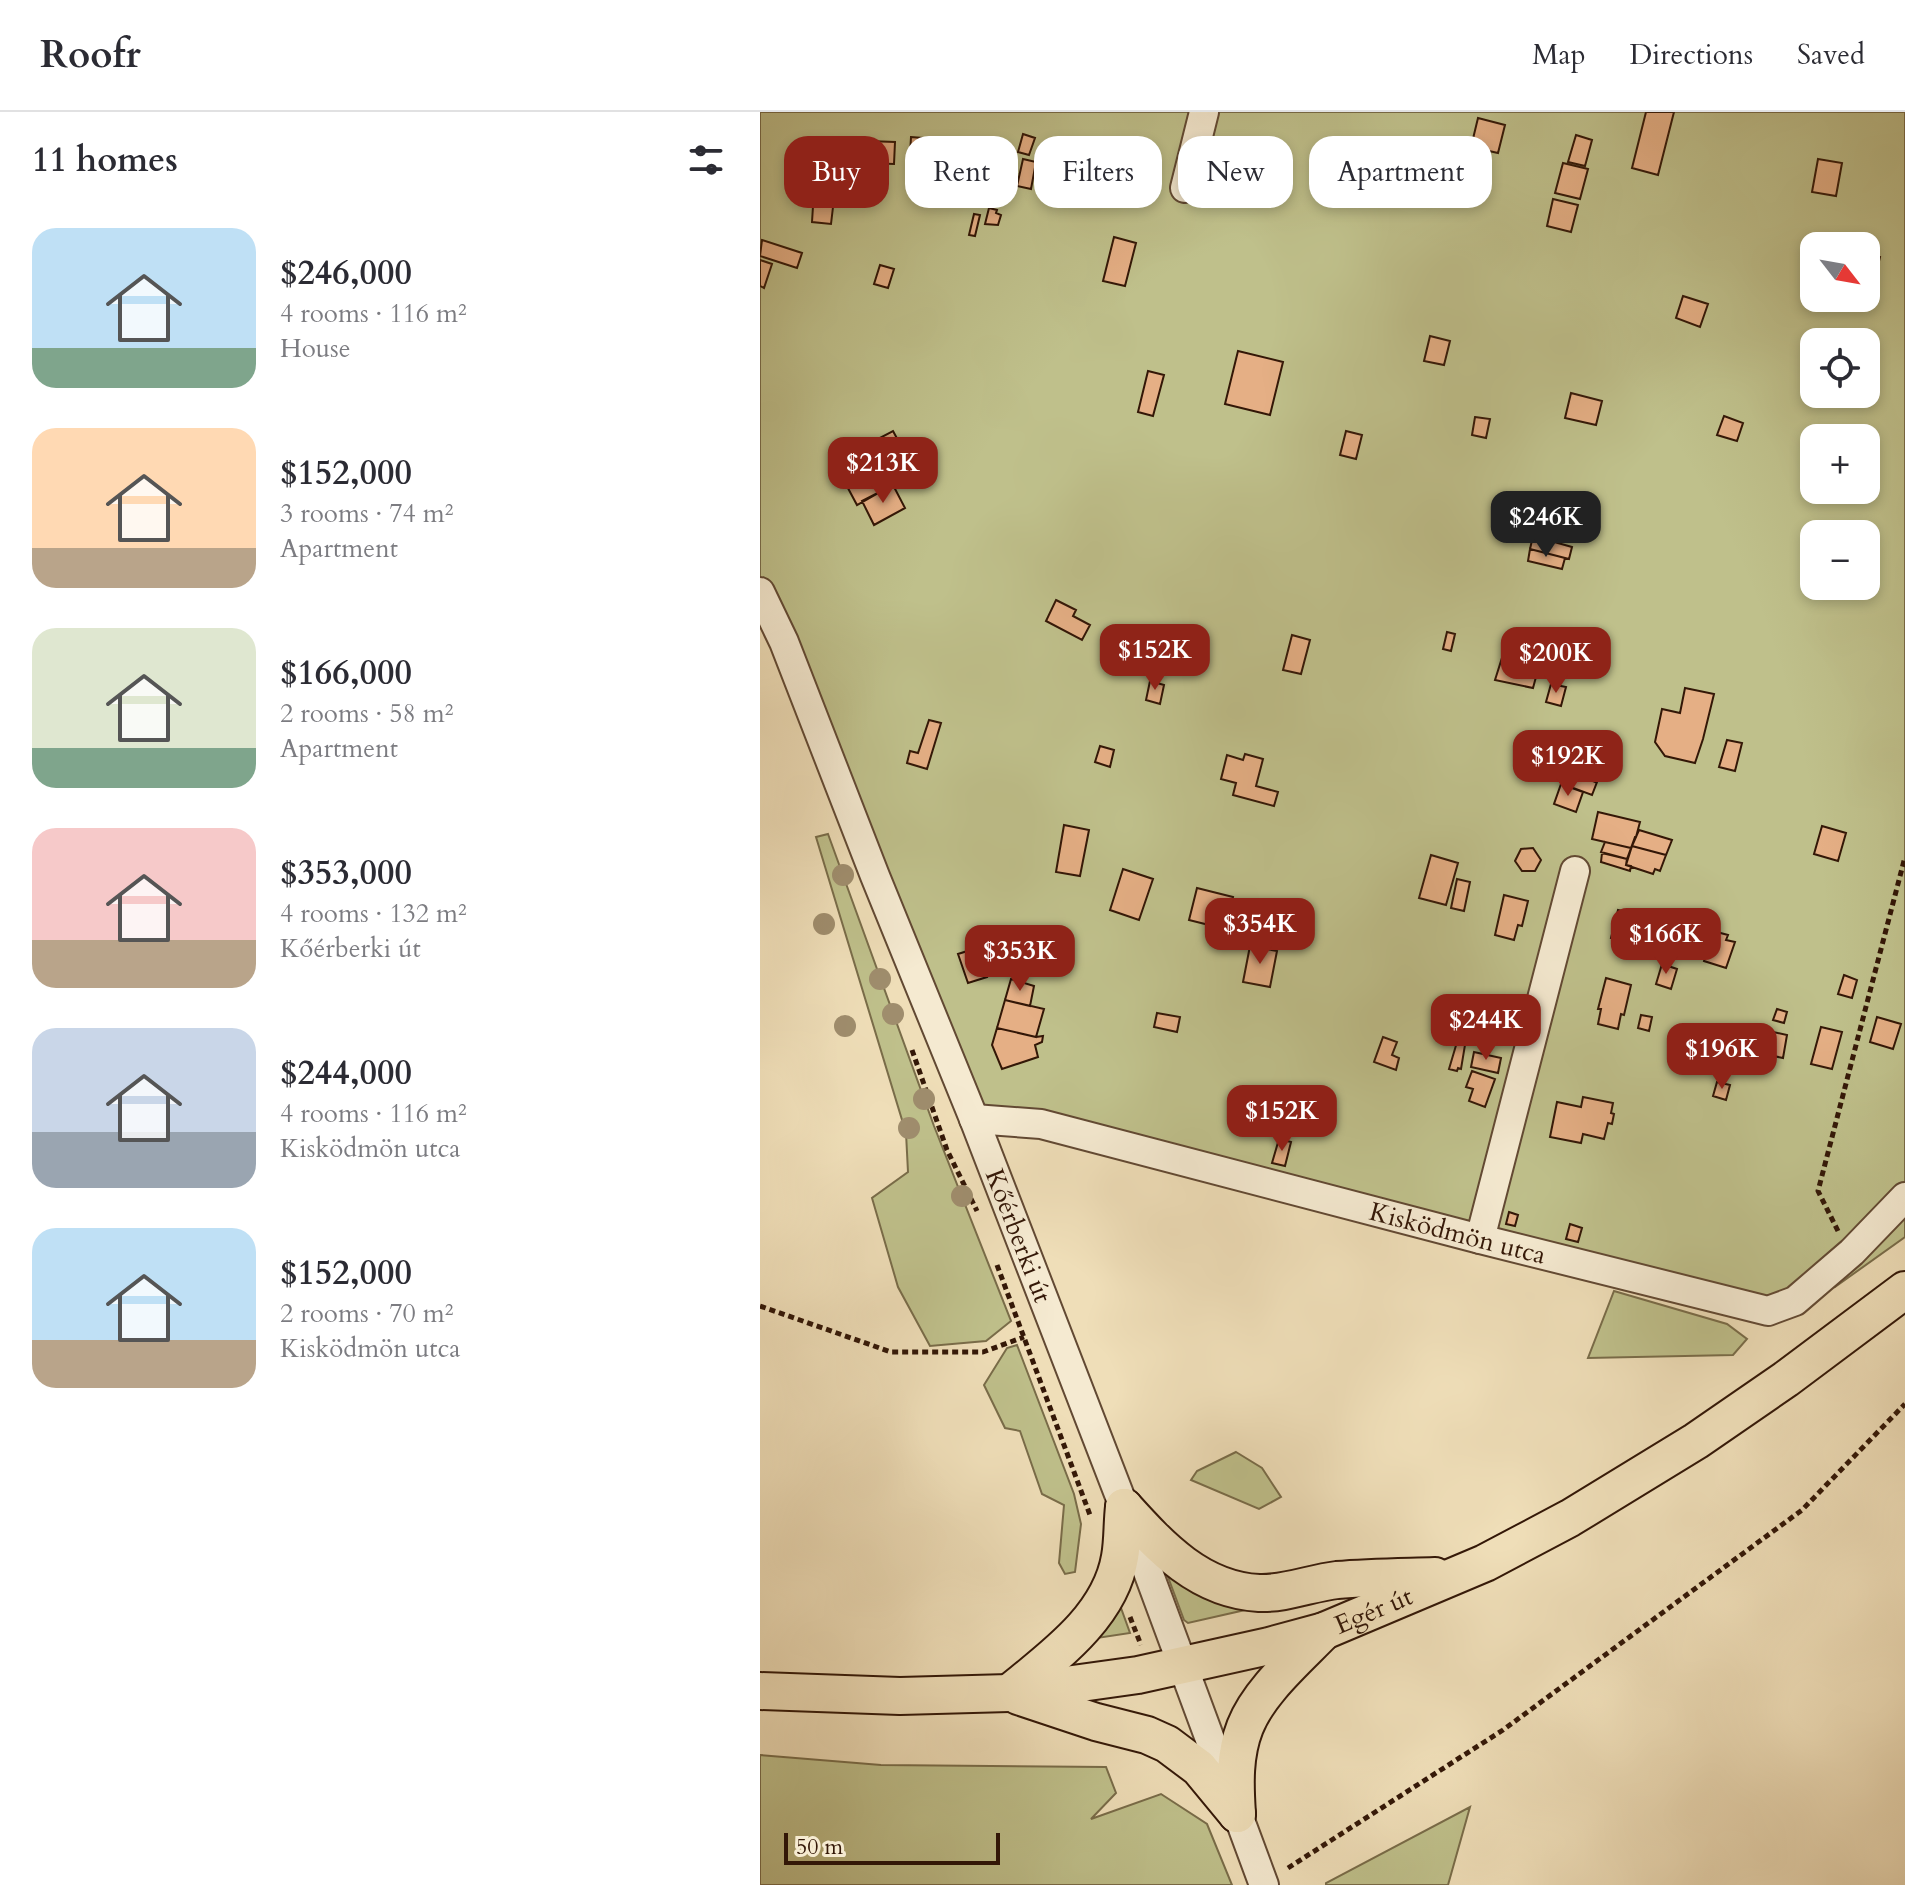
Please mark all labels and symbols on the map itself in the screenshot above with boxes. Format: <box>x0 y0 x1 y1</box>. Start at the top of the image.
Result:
north arrow <box>1800 232 1880 312</box>
pin: $213K <box>827 437 939 505</box>
pin: $246K <box>1490 491 1602 559</box>
pin: $152K <box>1099 624 1211 692</box>
pin: $200K <box>1500 627 1612 695</box>
pin: $192K <box>1512 730 1624 798</box>
pin: $354K <box>1204 898 1316 966</box>
pin: $166K <box>1610 908 1722 976</box>
pin: $353K <box>964 925 1076 993</box>
pin: $244K <box>1430 994 1542 1062</box>
pin: $196K <box>1666 1023 1778 1091</box>
pin: $152K <box>1226 1085 1338 1153</box>
street label: Kőérberki út <box>977 1164 1060 1308</box>
street label: Kisködmön utca <box>1366 1194 1549 1273</box>
street label: Egér út <box>1329 1579 1418 1643</box>
scale bar <box>784 1829 1000 1865</box>

